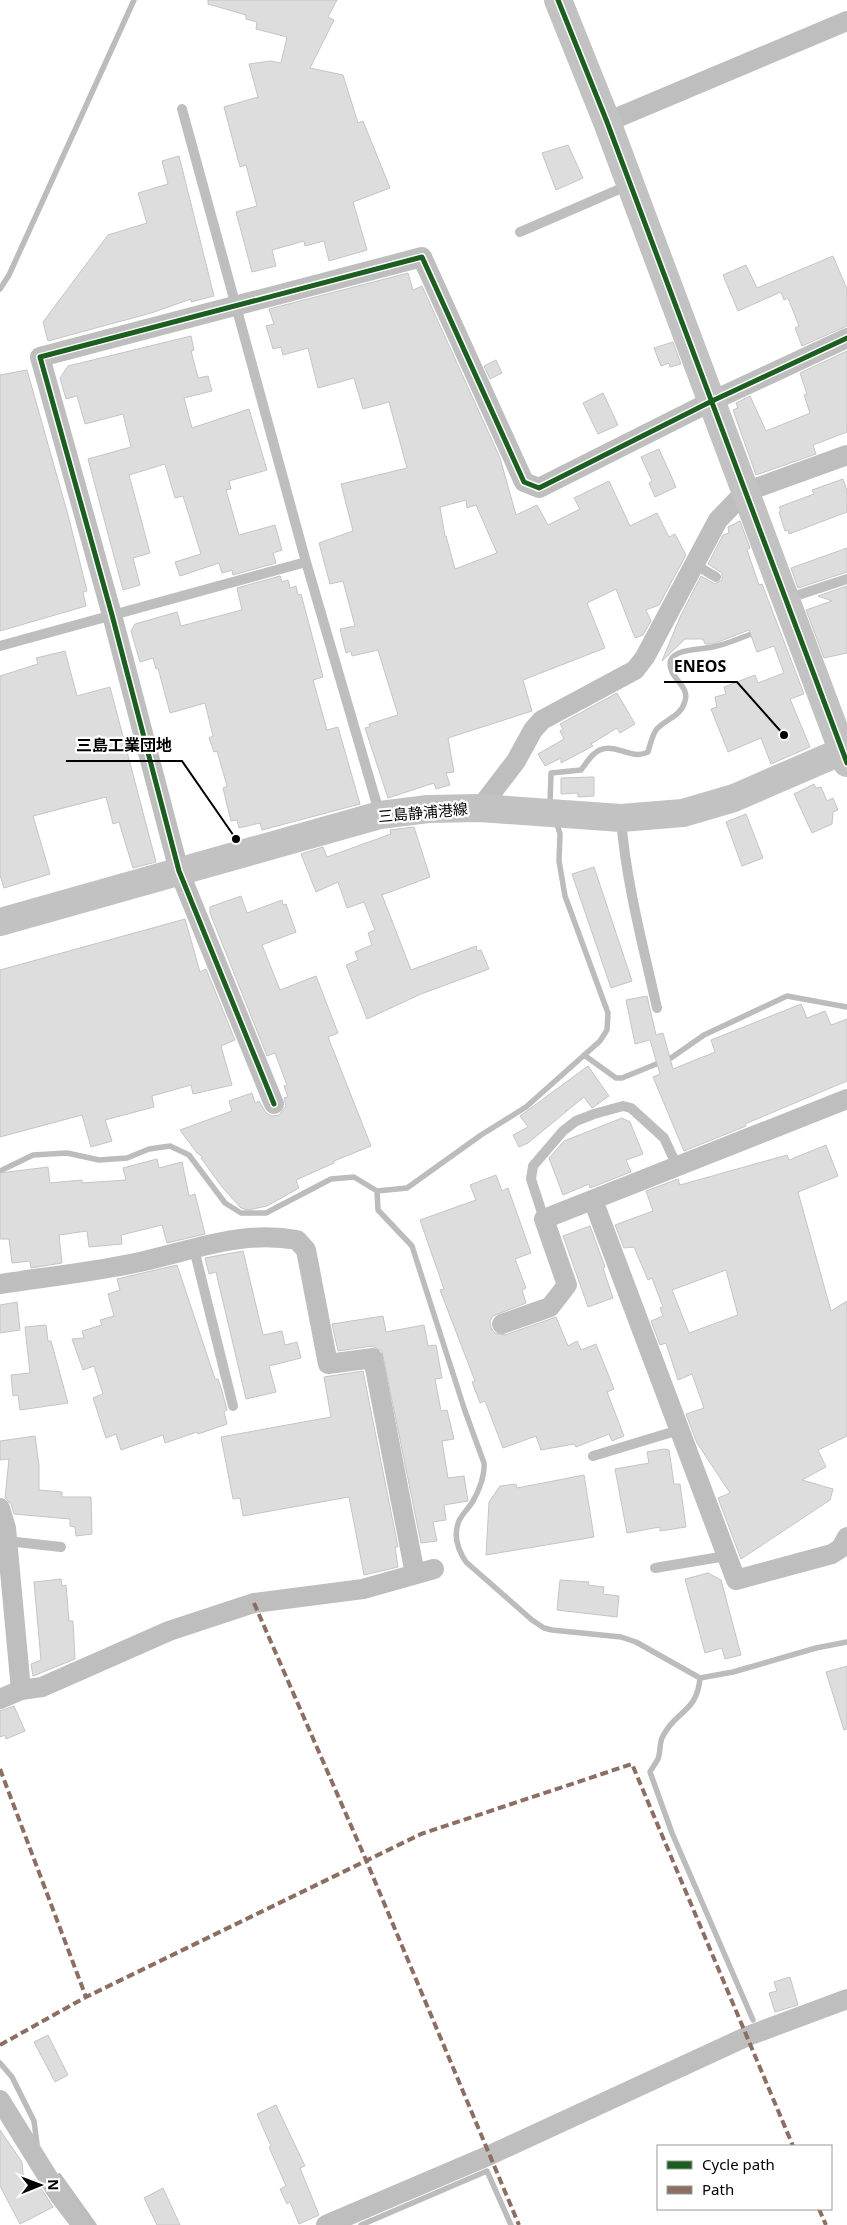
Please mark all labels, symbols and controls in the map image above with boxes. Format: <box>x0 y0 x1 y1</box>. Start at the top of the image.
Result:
callout: ENEOS <box>664 651 737 682</box>
text: ENEOS <box>674 655 726 677</box>
callout: 三島工業団地 <box>66 730 182 761</box>
text: 三島工業団地 <box>76 734 172 756</box>
street label: 三島静浦港線 <box>377 798 469 826</box>
legend <box>657 2145 832 2210</box>
text: Cycle path <box>702 2154 775 2174</box>
north arrow <box>15 2160 65 2210</box>
text: N <box>44 2179 63 2191</box>
text: Path <box>702 2179 734 2199</box>

